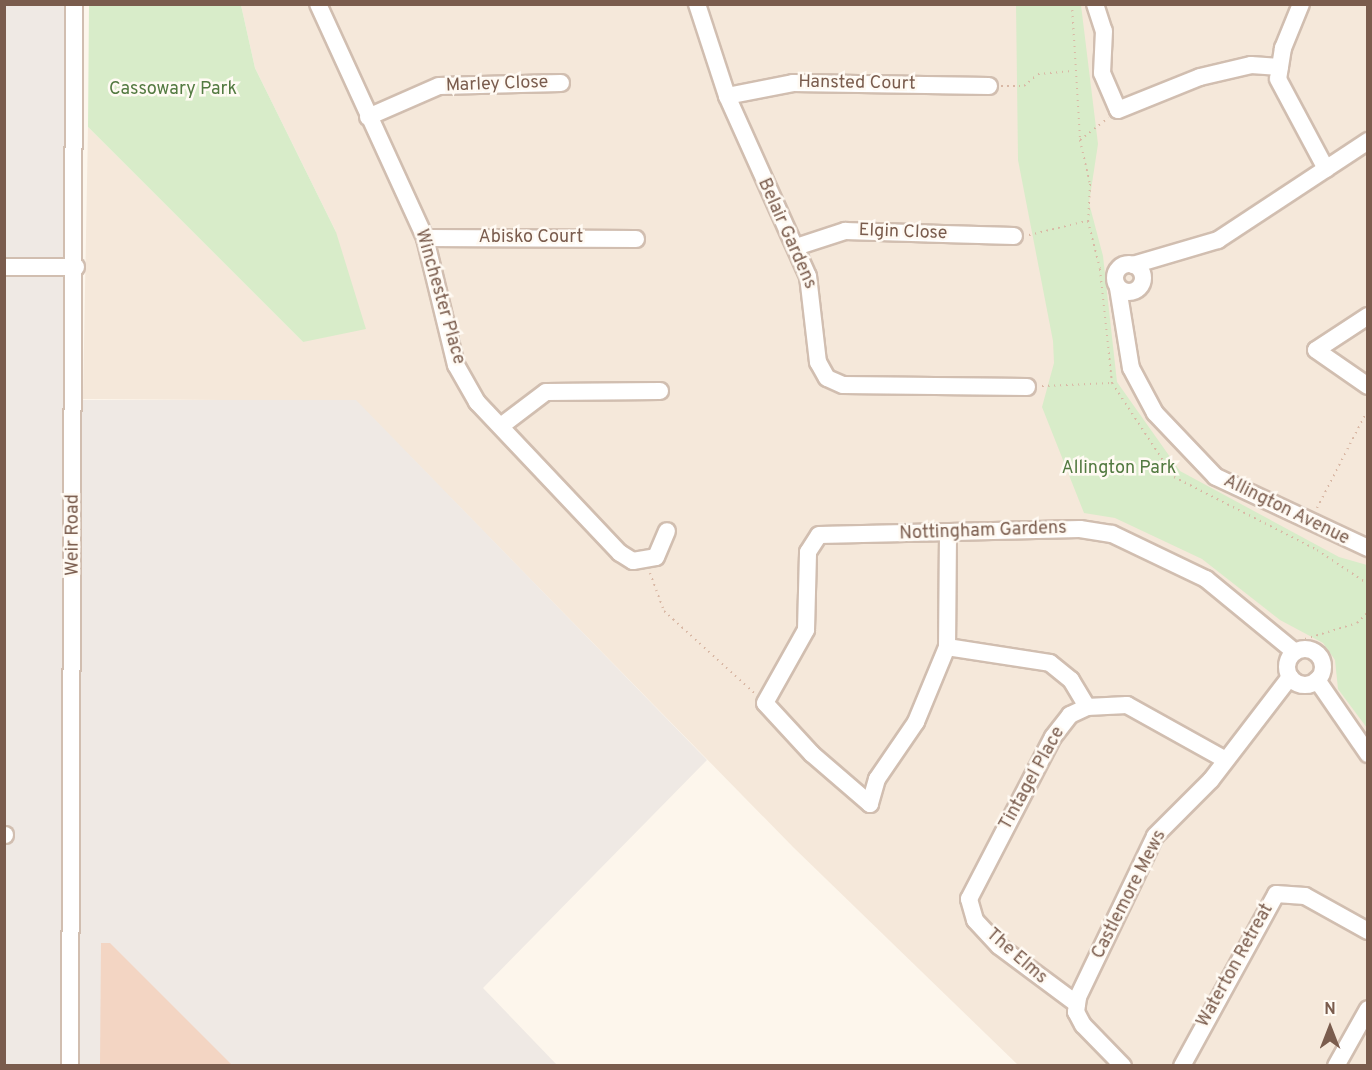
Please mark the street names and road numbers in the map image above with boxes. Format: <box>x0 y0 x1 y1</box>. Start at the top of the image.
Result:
street label: Marley Close <box>445 72 549 98</box>
street label: Hansted Court <box>798 72 916 96</box>
street label: Belair Gardens <box>752 175 820 293</box>
street label: Elgin Close <box>858 221 948 245</box>
street label: Winchester Place <box>409 227 469 367</box>
street label: Abisko Court <box>479 227 583 249</box>
street label: Allington Avenue <box>1219 471 1353 551</box>
street label: Weir Road <box>63 494 85 576</box>
street label: Nottingham Gardens <box>899 518 1067 546</box>
street label: Tintagel Place <box>996 724 1070 834</box>
street label: Castlemore Mews <box>1088 827 1172 963</box>
street label: Waterton Retreat <box>1193 900 1279 1032</box>
street label: The Elms <box>981 925 1051 989</box>

